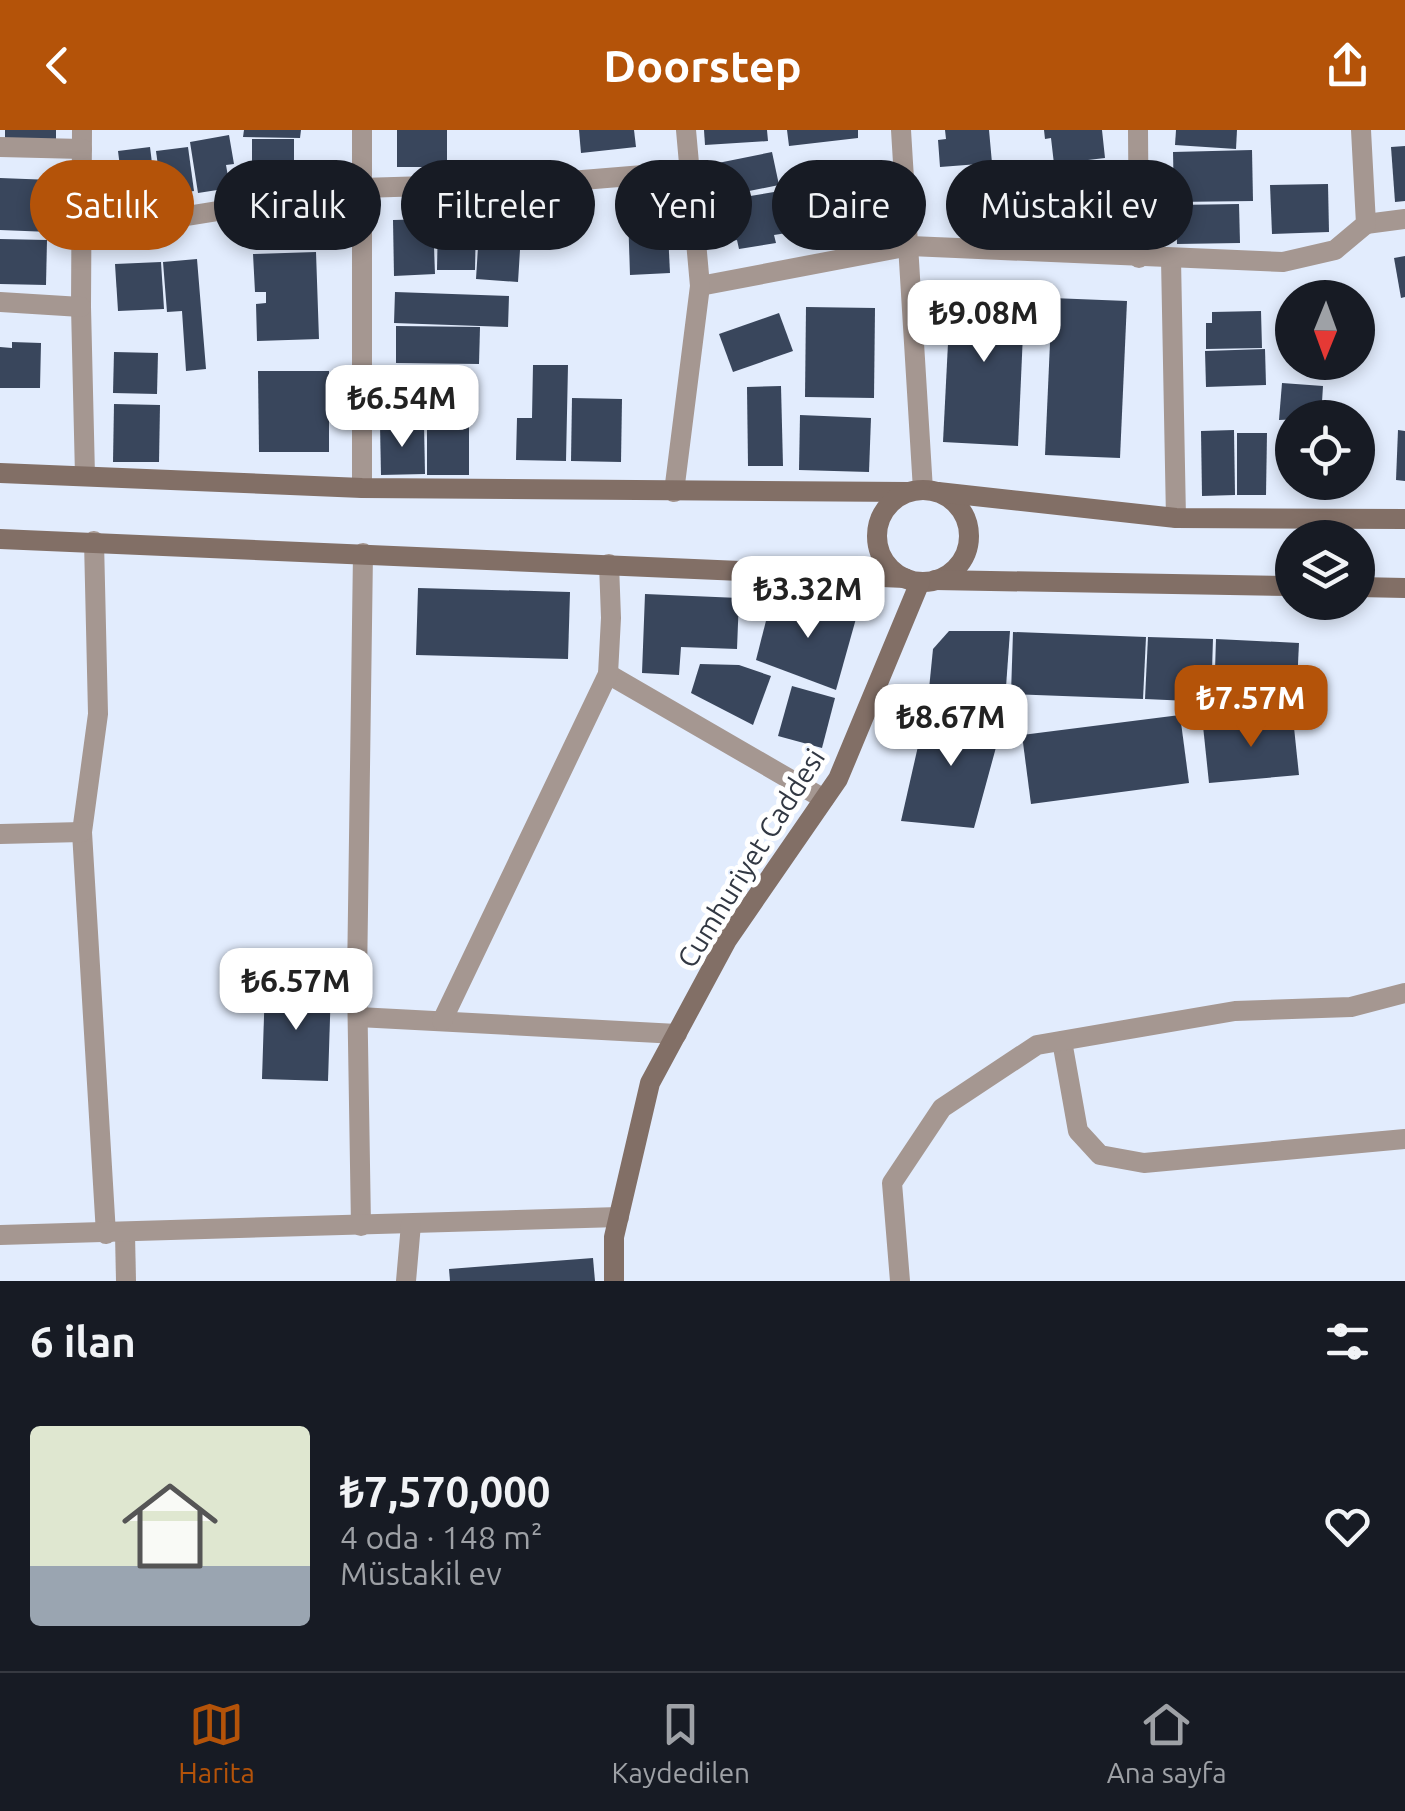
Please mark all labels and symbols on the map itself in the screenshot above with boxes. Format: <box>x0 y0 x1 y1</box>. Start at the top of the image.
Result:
pin: ₺9.08M <box>903 280 1065 365</box>
north arrow <box>1275 280 1375 380</box>
pin: ₺6.54M <box>321 365 483 450</box>
pin: ₺3.32M <box>727 556 889 641</box>
pin: ₺7.57M <box>1170 665 1332 750</box>
pin: ₺8.67M <box>870 684 1032 769</box>
street label: Cumhuriyet Caddesi <box>671 743 830 973</box>
pin: ₺6.57M <box>215 948 377 1033</box>

